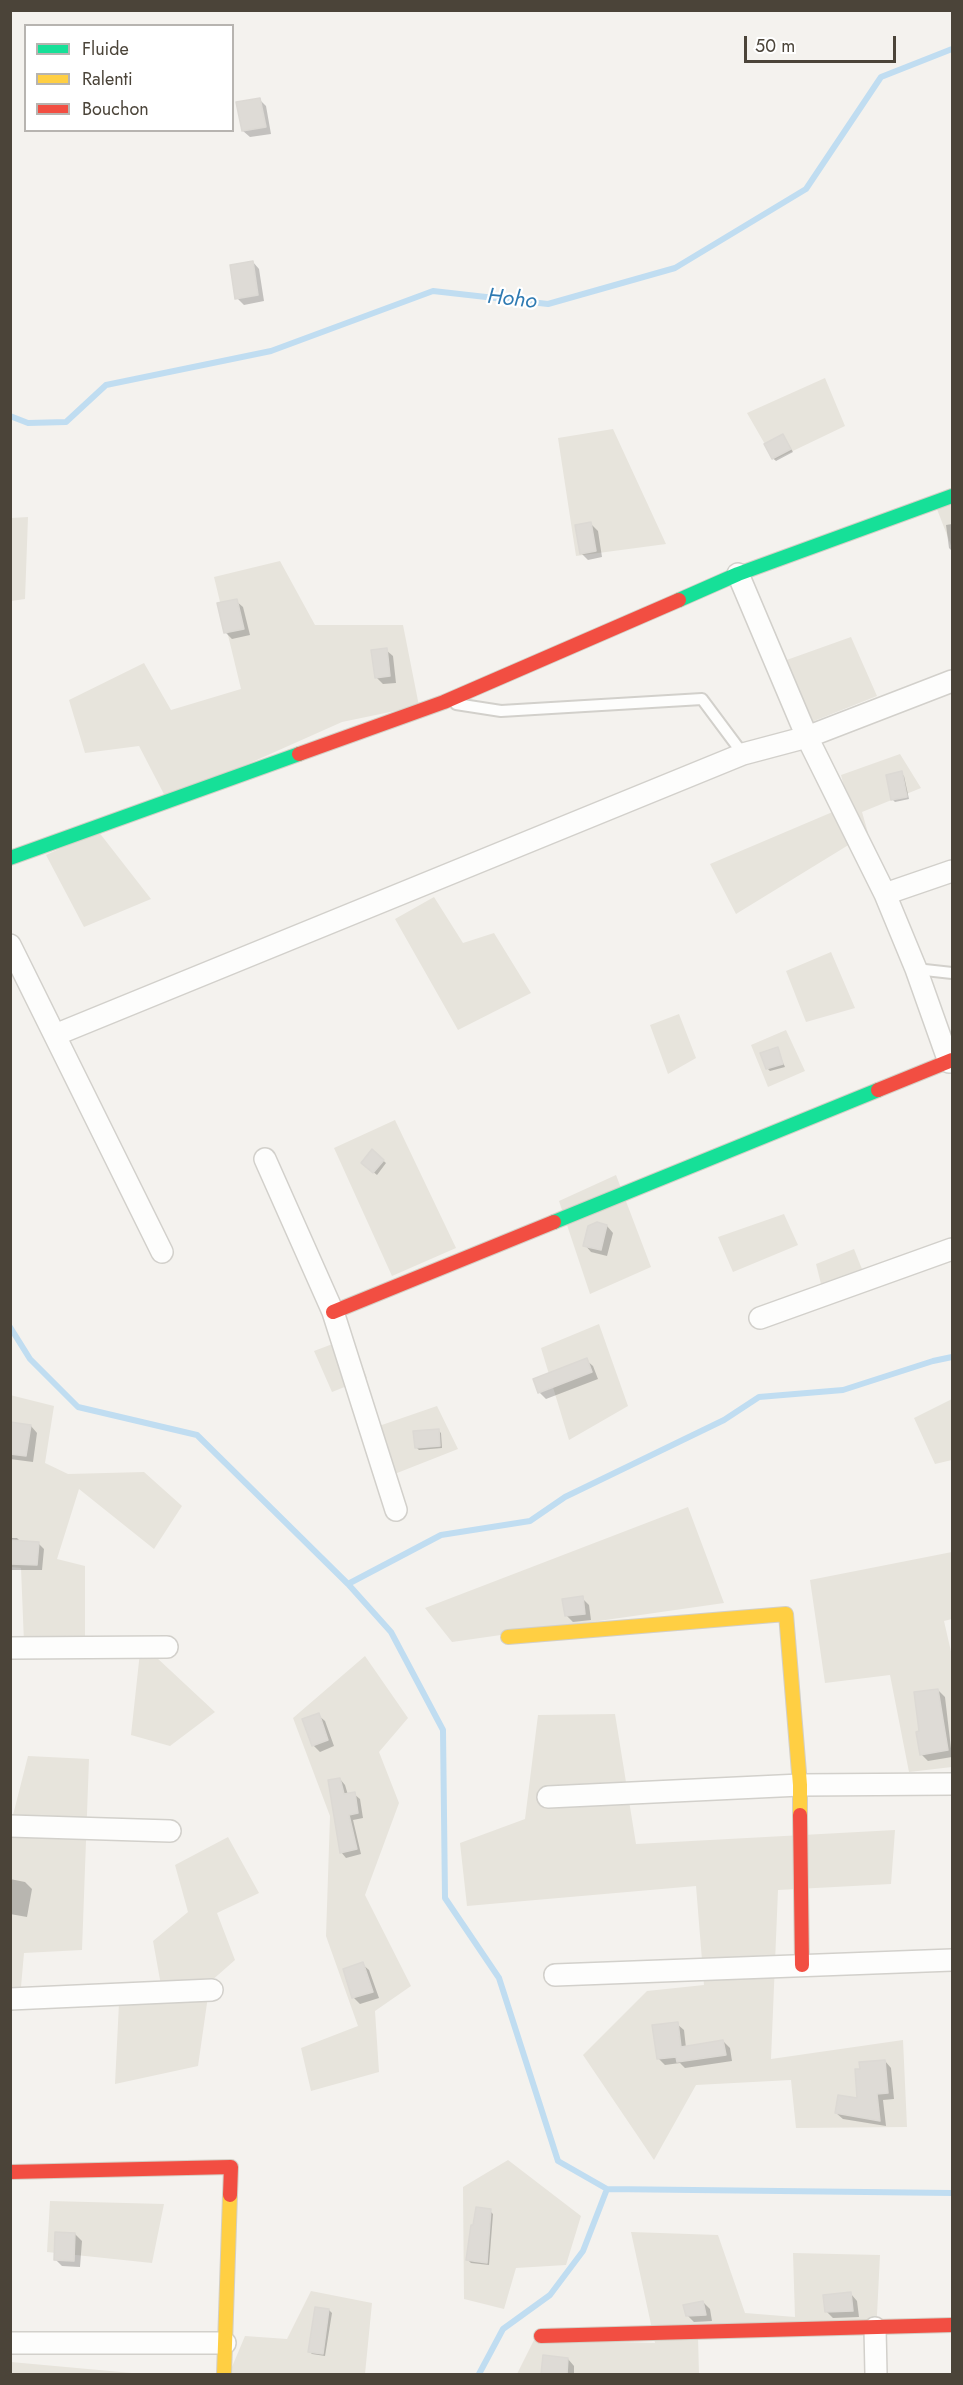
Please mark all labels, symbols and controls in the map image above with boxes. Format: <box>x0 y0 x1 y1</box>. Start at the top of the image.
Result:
legend <box>24 24 234 132</box>
scale bar <box>747 24 898 62</box>
text: 50 m <box>755 33 795 59</box>
text: Fluide <box>82 36 129 62</box>
text: Ralenti <box>82 66 133 92</box>
text: Bouchon <box>82 96 149 122</box>
water label: Hoho <box>486 284 538 316</box>

